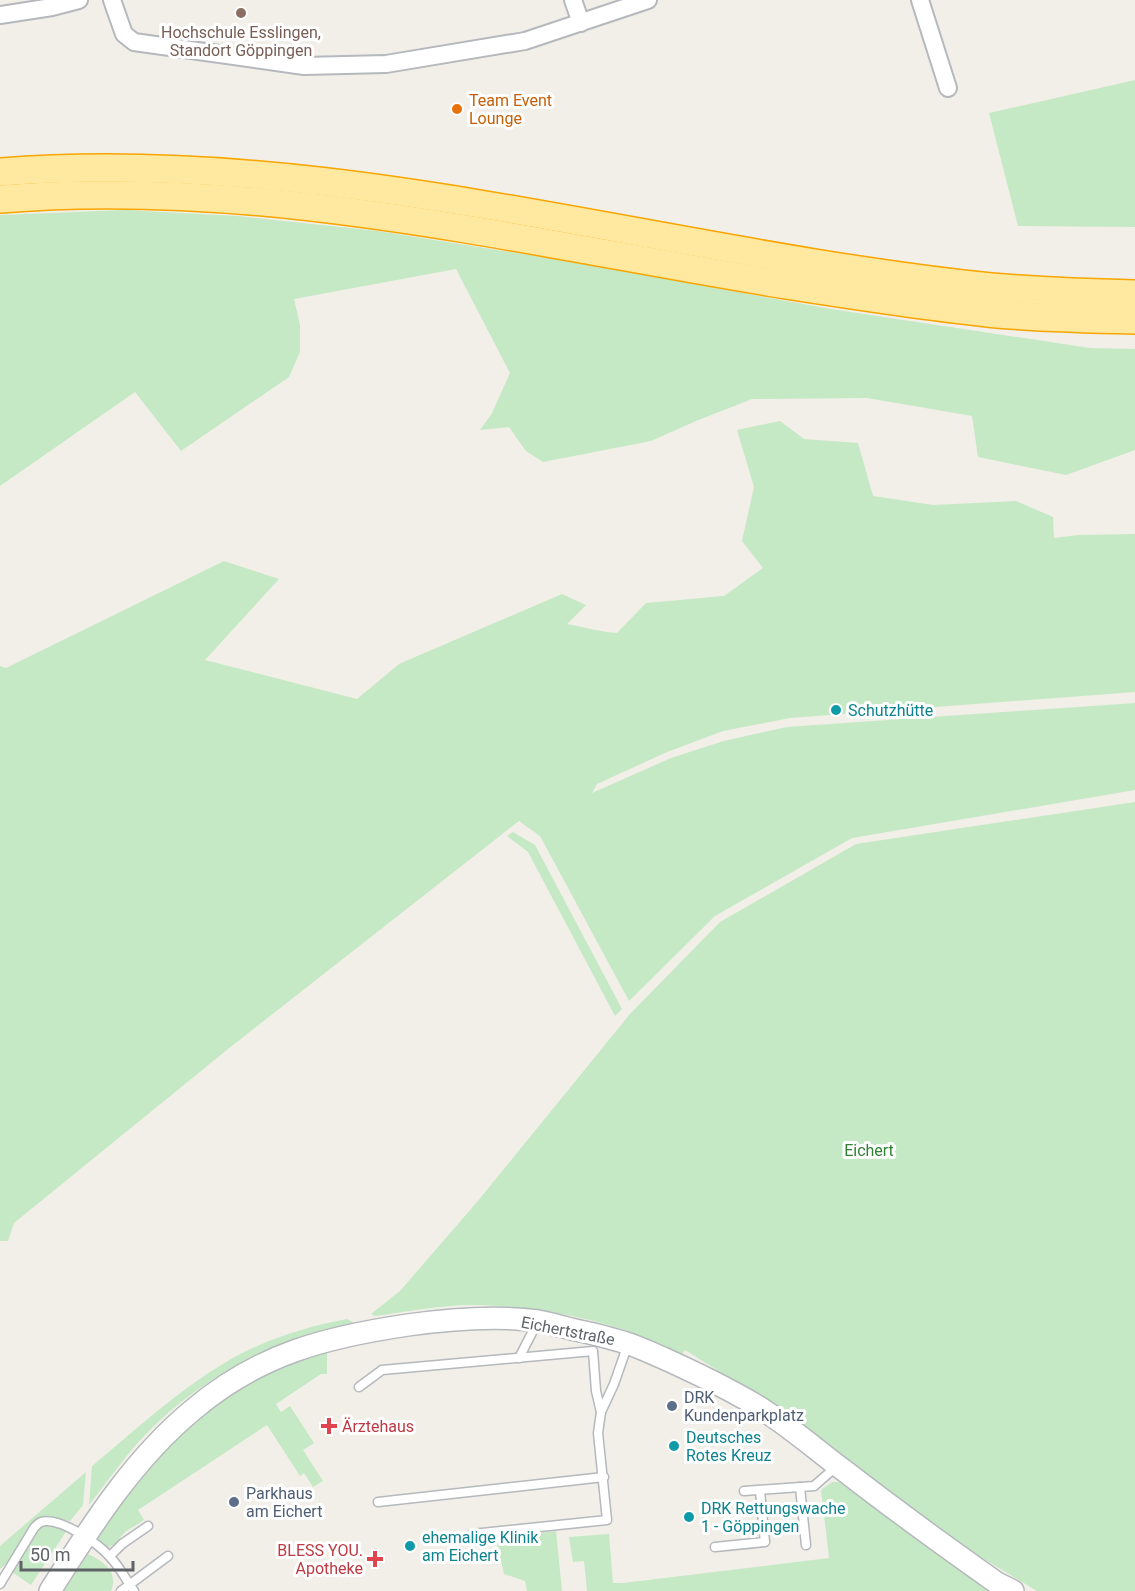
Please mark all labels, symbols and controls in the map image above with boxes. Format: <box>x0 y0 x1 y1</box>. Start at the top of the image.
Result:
marker: Hochschule Esslingen, Standort Göppingen <box>234 6 248 20</box>
place label: Hochschule Esslingen, Standort Göppingen <box>161 23 321 60</box>
place label: Team Event Lounge <box>469 91 552 128</box>
marker: Team Event Lounge <box>450 102 464 116</box>
place label: Schutzhütte <box>848 701 933 720</box>
marker: Schutzhütte <box>829 703 843 717</box>
park label: Eichert <box>844 1141 894 1160</box>
street label: Eichertstraße <box>520 1313 616 1349</box>
place label: DRK Kundenparkplatz <box>684 1388 804 1425</box>
marker: DRK Kundenparkplatz <box>665 1399 679 1413</box>
marker: Ärztehaus <box>320 1417 338 1435</box>
place label: Ärztehaus <box>342 1417 414 1436</box>
place label: Deutsches Rotes Kreuz <box>686 1428 772 1465</box>
marker: Deutsches Rotes Kreuz <box>667 1439 681 1453</box>
place label: Parkhaus am Eichert <box>246 1484 322 1521</box>
marker: Parkhaus am Eichert <box>227 1495 241 1509</box>
place label: DRK Rettungswache 1 - Göppingen <box>701 1499 845 1536</box>
marker: DRK Rettungswache 1 - Göppingen <box>682 1510 696 1524</box>
place label: ehemalige Klinik am Eichert <box>422 1528 539 1565</box>
scale bar <box>21 1534 134 1572</box>
marker: ehemalige Klinik am Eichert <box>403 1539 417 1553</box>
place label: BLESS YOU. Apotheke <box>277 1541 363 1578</box>
text: 50 m <box>30 1544 70 1565</box>
marker: BLESS YOU. Apotheke <box>368 1552 382 1566</box>

